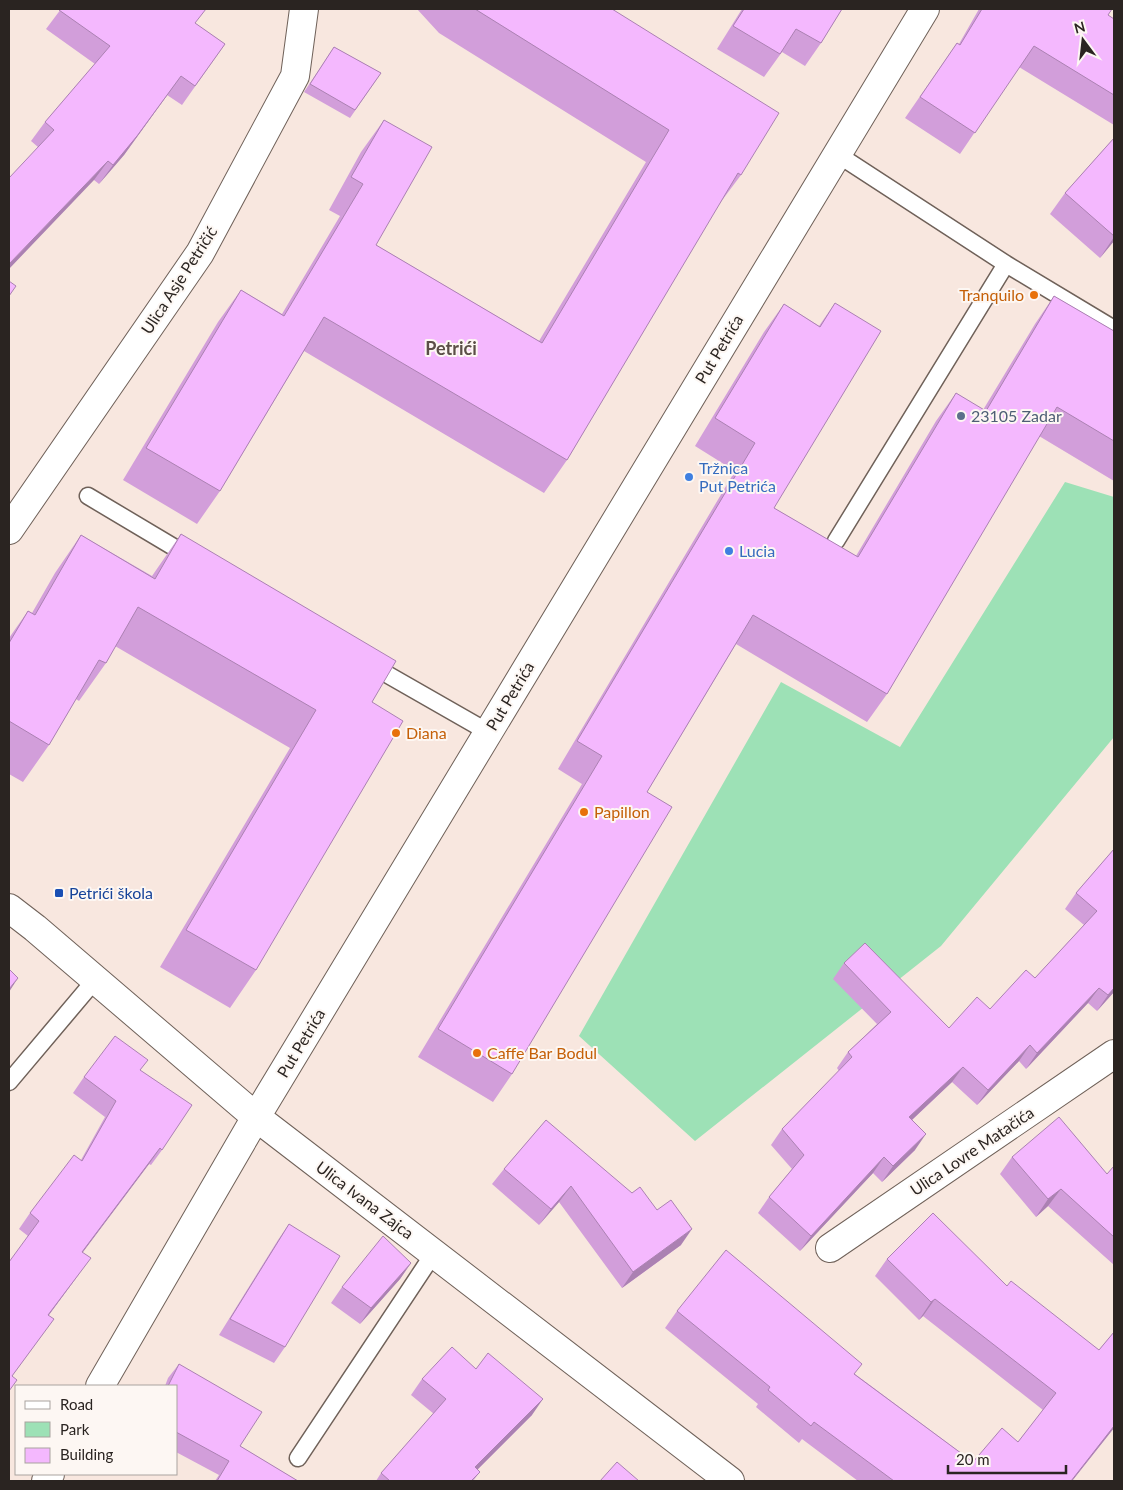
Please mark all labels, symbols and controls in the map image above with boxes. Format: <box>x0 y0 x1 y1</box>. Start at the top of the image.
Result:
north arrow <box>1058 15 1108 65</box>
text: N <box>1072 17 1087 37</box>
street label: Ulica Asje Petričić <box>137 222 221 337</box>
place label: Tranquilo <box>959 285 1024 304</box>
marker: Tranquilo <box>1028 289 1040 301</box>
street label: Put Petrića <box>691 311 747 387</box>
district label: Petrići <box>425 337 477 359</box>
place label: 23105 Zadar <box>971 406 1062 425</box>
marker: 23105 Zadar <box>955 410 967 422</box>
place label: Tržnica Put Petrića <box>699 458 776 495</box>
marker: Tržnica Put Petrića <box>683 471 695 483</box>
place label: Lucia <box>739 541 775 560</box>
marker: Lucia <box>723 545 735 557</box>
street label: Put Petrića <box>482 658 538 734</box>
place label: Diana <box>406 723 447 742</box>
marker: Diana <box>390 727 402 739</box>
place label: Papillon <box>594 802 650 821</box>
marker: Papillon <box>578 806 590 818</box>
place label: Petrići škola <box>69 883 153 902</box>
marker: Petrići škola <box>53 887 65 899</box>
street label: Put Petrića <box>273 1005 329 1081</box>
place label: Caffe Bar Bodul <box>487 1043 597 1062</box>
marker: Caffe Bar Bodul <box>471 1047 483 1059</box>
street label: Ulica Lovre Matačića <box>906 1102 1037 1199</box>
street label: Ulica Ivana Zajca <box>313 1157 418 1242</box>
legend <box>15 1385 178 1475</box>
text: Road <box>60 1395 93 1413</box>
text: Park <box>60 1420 90 1438</box>
scale bar <box>948 1442 1066 1474</box>
text: Building <box>60 1445 113 1463</box>
text: 20 m <box>956 1450 990 1468</box>

